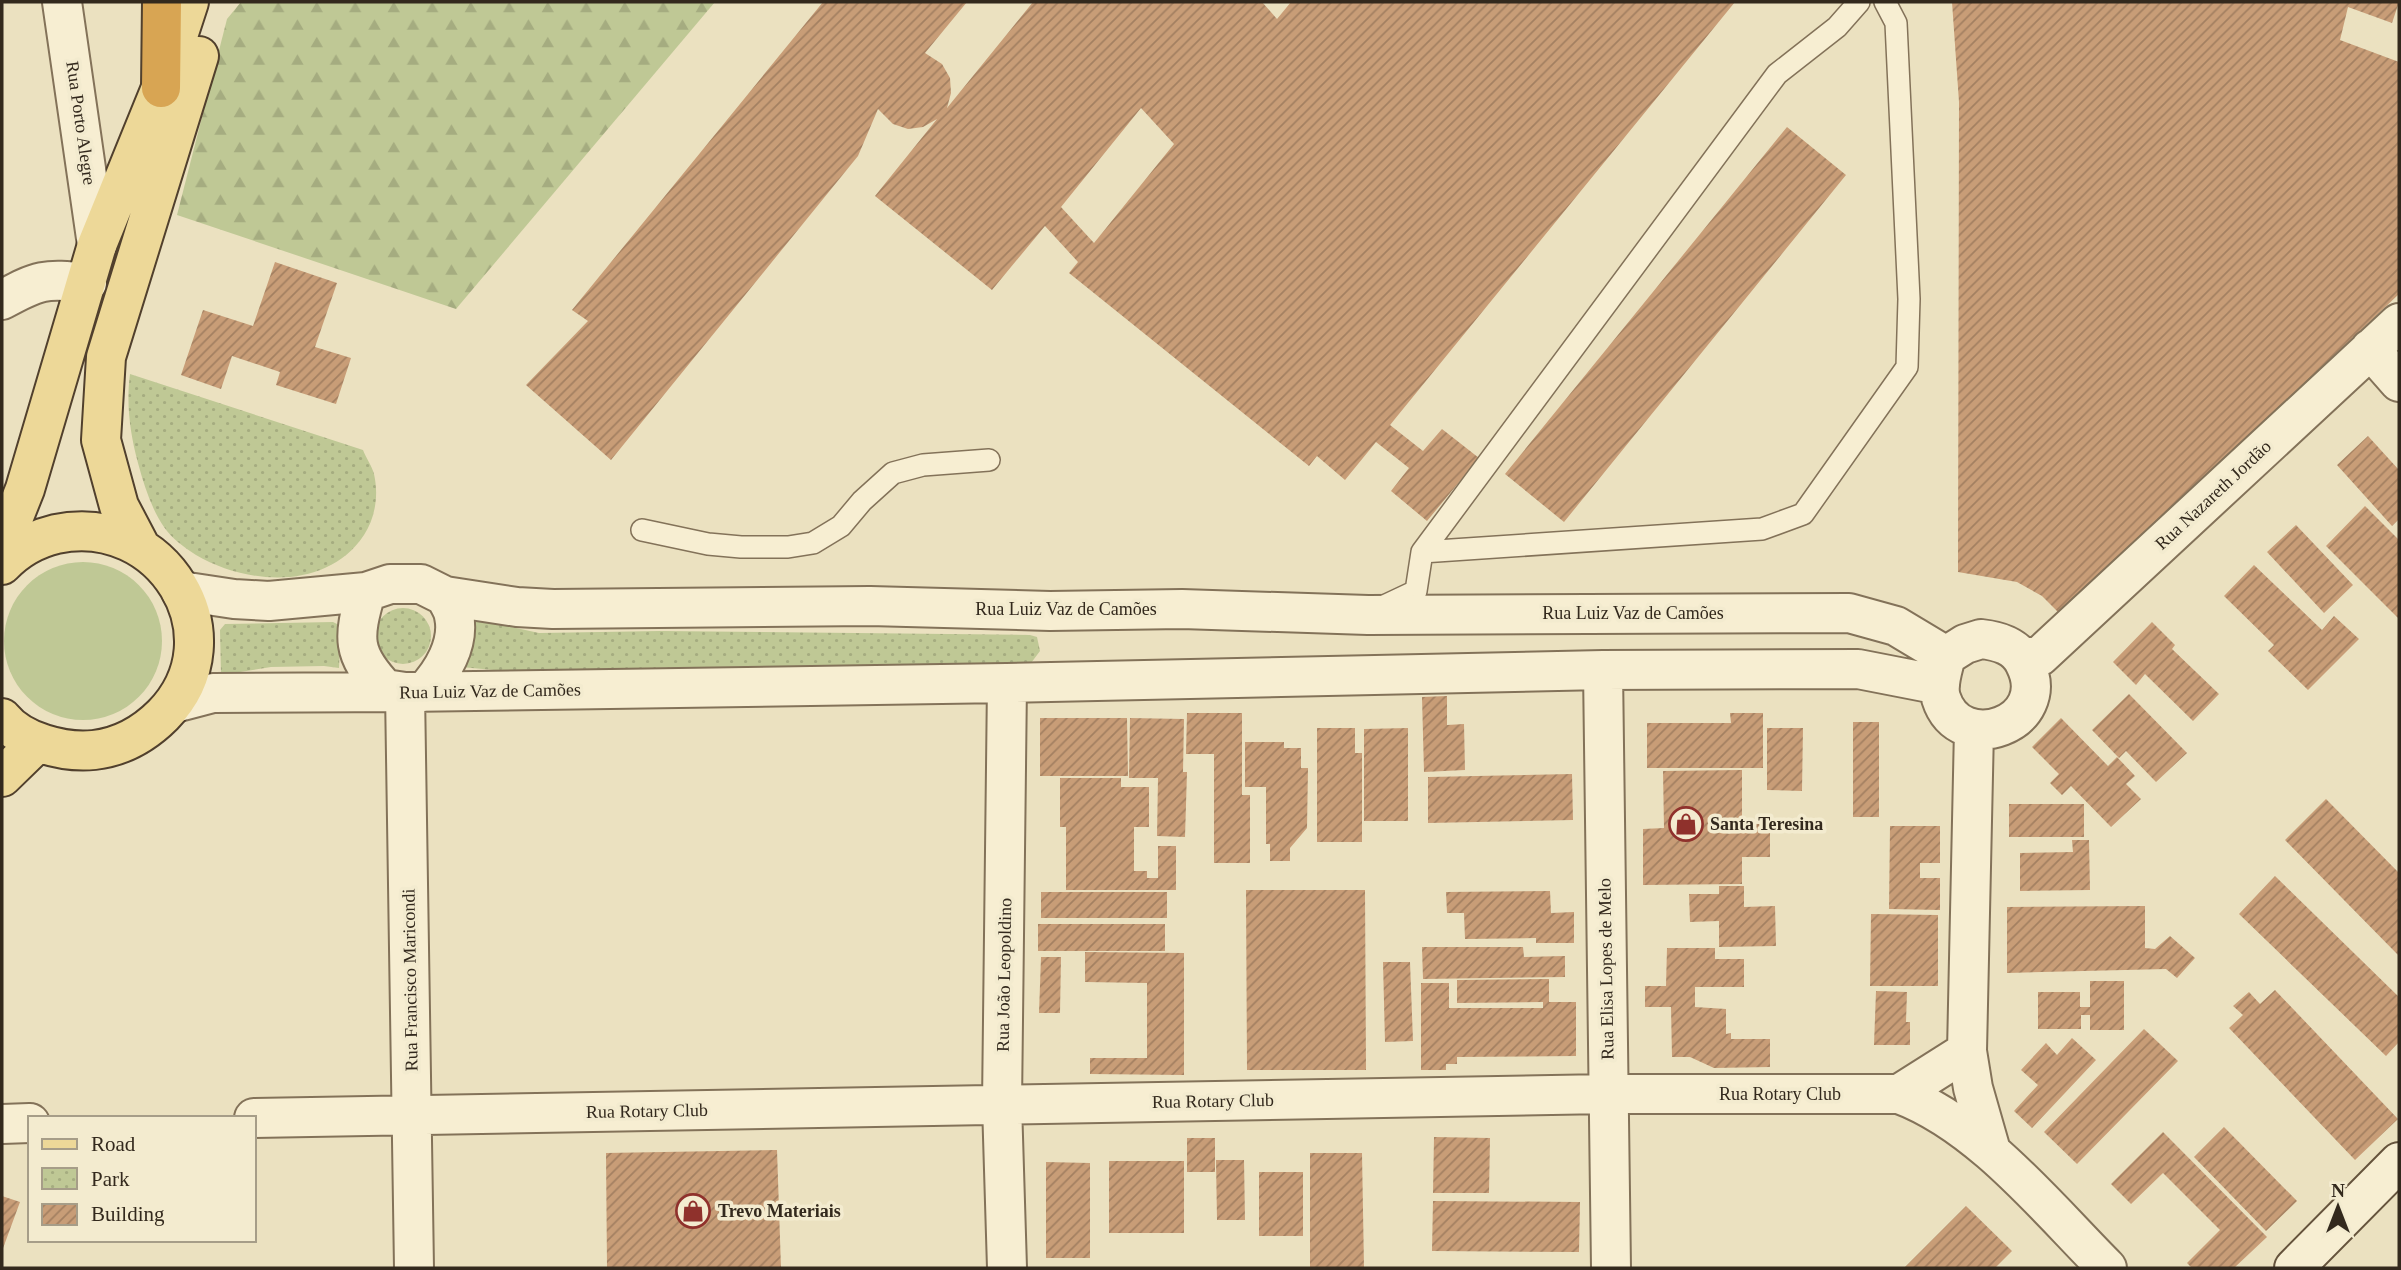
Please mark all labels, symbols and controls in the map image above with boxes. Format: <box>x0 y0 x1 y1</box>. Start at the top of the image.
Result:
street label: Rua Porto Alegre <box>62 60 100 186</box>
street label: Rua Nazareth Jordão <box>2151 436 2275 554</box>
street label: Rua Luiz Vaz de Camões <box>975 599 1157 619</box>
street label: Rua Luiz Vaz de Camões <box>1542 603 1724 623</box>
street label: Rua Luiz Vaz de Camões <box>399 679 581 703</box>
shop icon: Santa Teresina <box>1667 805 1705 843</box>
place label: Santa Teresina <box>1710 814 1823 834</box>
street label: Rua Elisa Lopes de Melo <box>1594 878 1618 1060</box>
street label: Rua Francisco Maricondi <box>398 888 422 1072</box>
street label: Rua João Leopoldino <box>993 898 1015 1052</box>
street label: Rua Rotary Club <box>1719 1084 1841 1104</box>
street label: Rua Rotary Club <box>1152 1090 1274 1112</box>
street label: Rua Rotary Club <box>586 1100 708 1122</box>
legend <box>28 1116 256 1242</box>
text: Road <box>91 1132 136 1156</box>
text: Park <box>91 1167 130 1191</box>
north arrow <box>2303 1172 2373 1242</box>
text: N <box>2331 1180 2345 1201</box>
shop icon: Trevo Materiais <box>674 1192 712 1230</box>
place label: Trevo Materiais <box>718 1201 841 1221</box>
text: Building <box>91 1202 165 1226</box>

